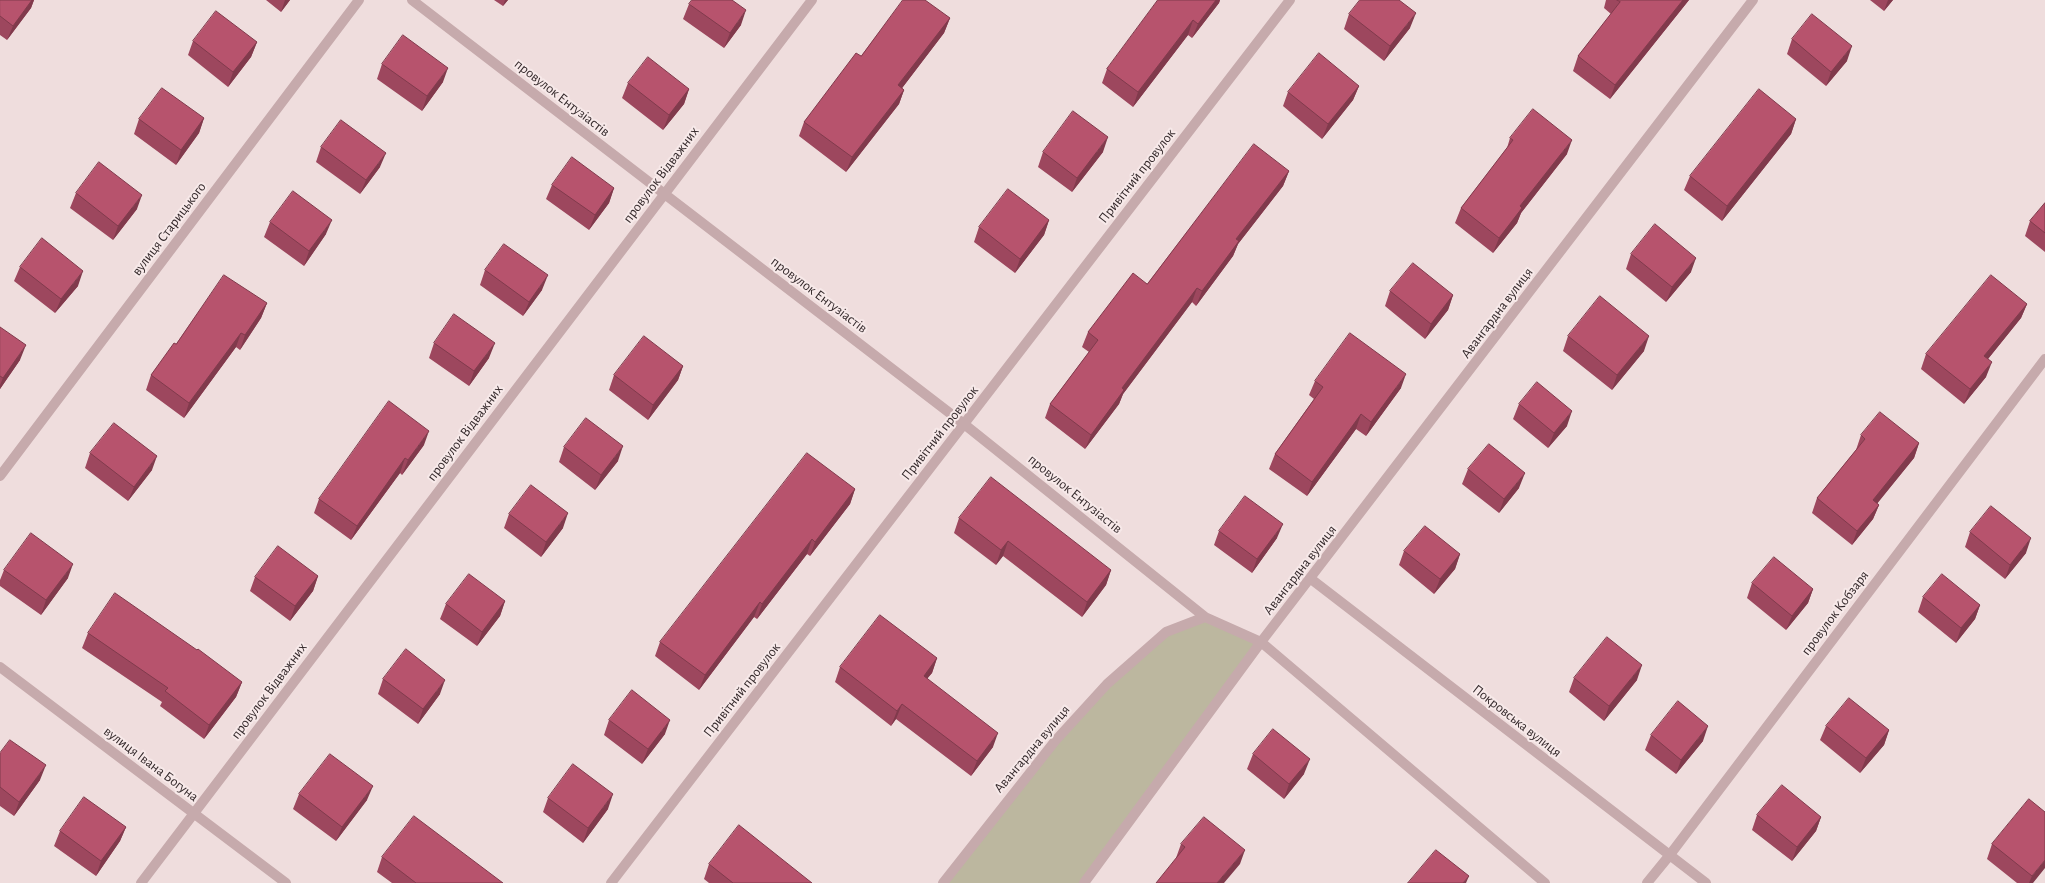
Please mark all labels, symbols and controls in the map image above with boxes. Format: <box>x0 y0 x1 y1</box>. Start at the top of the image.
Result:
street label: провулок Ентузіастів <box>511 56 613 140</box>
street label: провулок Відважних <box>619 124 703 226</box>
street label: Привітний провулок <box>1095 125 1179 227</box>
street label: вулиця Старицького <box>128 179 210 279</box>
street label: провулок Ентузіастів <box>767 253 871 337</box>
street label: Авангардна вулиця <box>1457 264 1537 362</box>
street label: провулок Відважних <box>423 382 507 484</box>
street label: Привітний провулок <box>898 382 982 484</box>
street label: провулок Ентузіастів <box>1025 451 1125 537</box>
street label: Авангардна вулиця <box>1260 522 1340 618</box>
street label: провулок Кобзаря <box>1798 567 1872 659</box>
street label: Привітний провулок <box>700 639 784 741</box>
street label: провулок Відважних <box>227 640 311 742</box>
street label: Покровська вулиця <box>1469 681 1565 761</box>
street label: Авангардна вулиця <box>990 702 1074 796</box>
street label: вулиця Івана Богуна <box>100 723 202 805</box>

